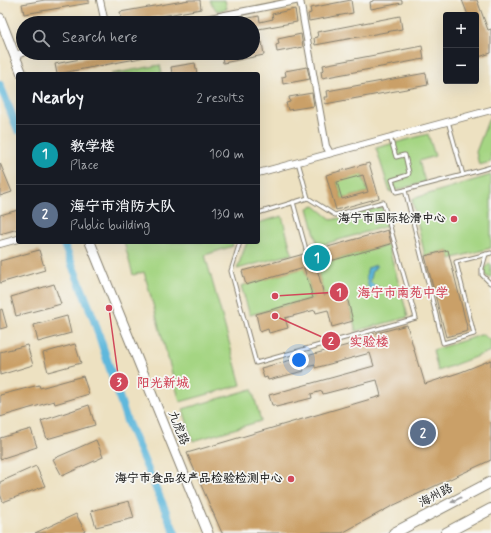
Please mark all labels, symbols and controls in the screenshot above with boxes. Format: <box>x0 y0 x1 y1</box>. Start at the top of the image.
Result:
map controls <box>443 12 479 84</box>
button: + <box>443 12 479 48</box>
search box <box>16 16 260 60</box>
icon: search <box>30 27 52 49</box>
text: Search here <box>62 28 138 48</box>
button: − <box>443 48 479 84</box>
text: Nearby <box>32 87 84 109</box>
text: 2 results <box>197 90 244 107</box>
text: 教学楼 <box>70 137 115 157</box>
text: 1 <box>42 146 48 163</box>
text: 100 m <box>209 146 244 163</box>
text: Place <box>70 157 99 174</box>
text: 海宁市消防大队 <box>70 197 175 217</box>
text: 2 <box>42 206 48 223</box>
text: 130 m <box>211 206 244 223</box>
place label: 海宁市国际轮滑中心 <box>338 211 446 227</box>
marker: 海宁市国际轮滑中心 <box>449 214 459 224</box>
text: Public building <box>70 217 150 234</box>
pin: 1 <box>304 243 330 273</box>
callout: 海宁市南苑中学 <box>329 280 456 305</box>
text: 1 <box>336 285 342 301</box>
text: 海宁市南苑中学 <box>357 285 449 302</box>
callout: 实验楼 <box>321 329 396 354</box>
text: 2 <box>328 334 334 350</box>
text: 实验楼 <box>349 334 389 351</box>
your location <box>289 350 309 370</box>
callout: 阳光新城 <box>109 370 197 395</box>
text: 3 <box>116 375 122 391</box>
text: 阳光新城 <box>137 375 189 392</box>
street label: 九虎路 <box>164 408 192 448</box>
pin: 2 <box>410 418 436 448</box>
place label: 海宁市食品农产品检验检测中心 <box>115 471 283 487</box>
marker: 海宁市食品农产品检验检测中心 <box>286 474 296 484</box>
street label: 海州路 <box>416 480 456 512</box>
one-way arrow <box>451 497 462 503</box>

